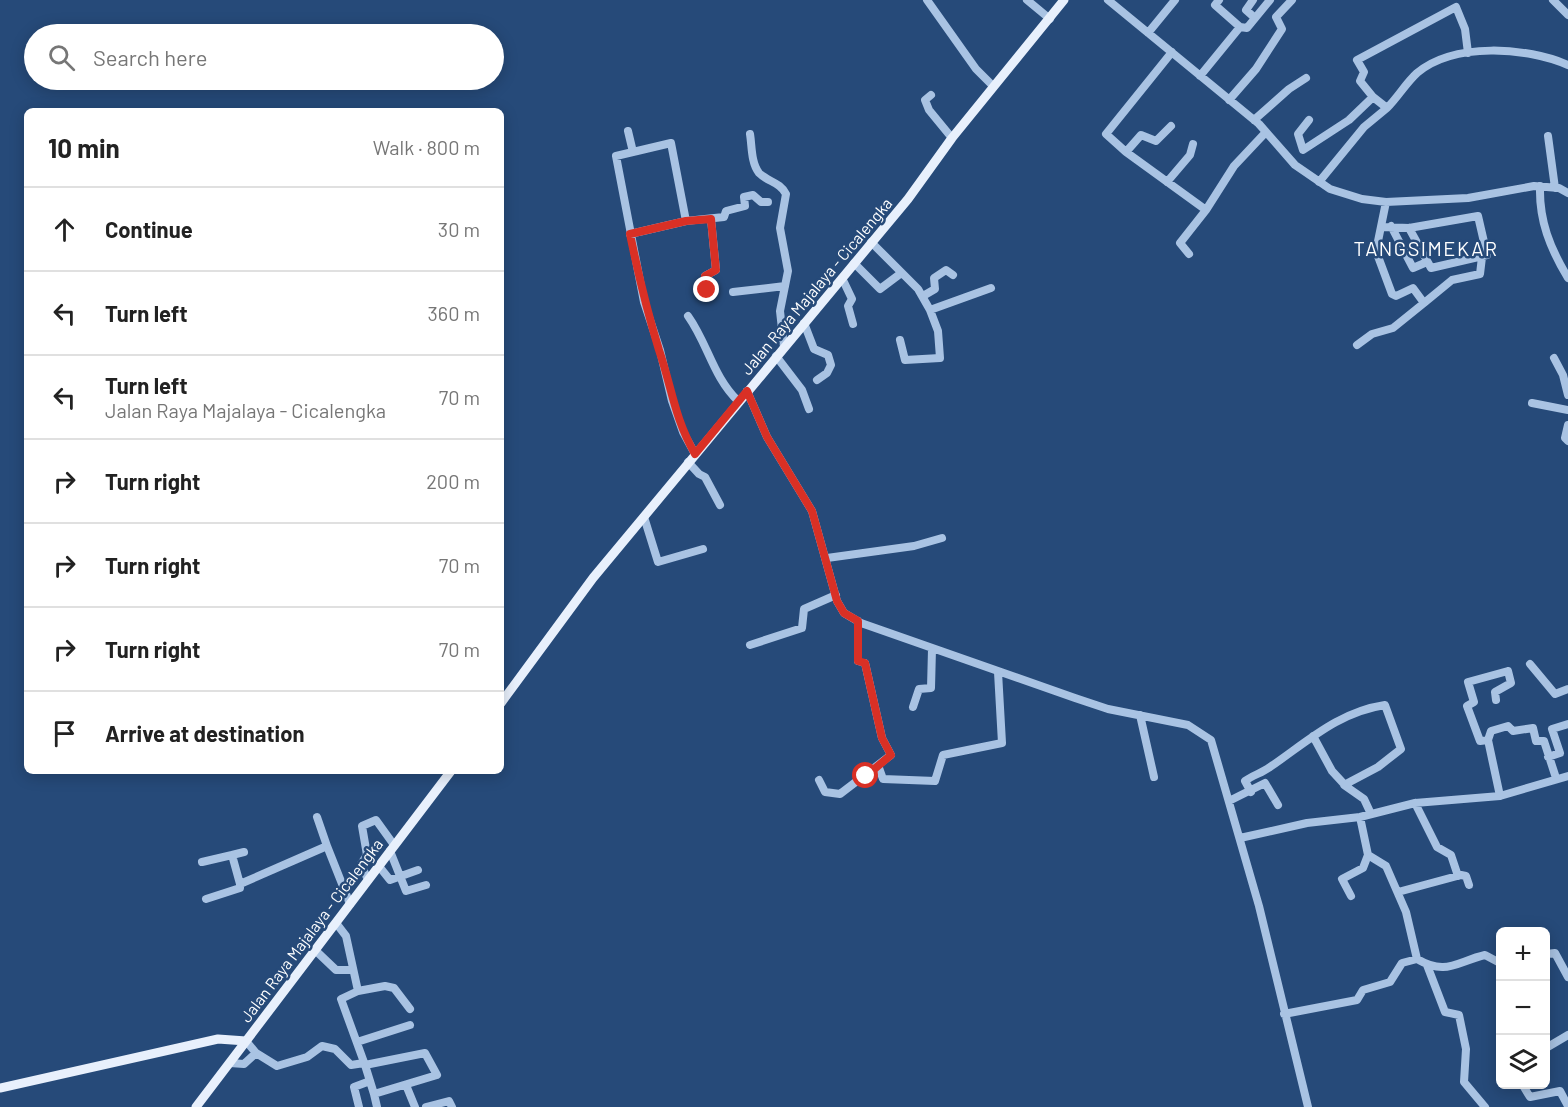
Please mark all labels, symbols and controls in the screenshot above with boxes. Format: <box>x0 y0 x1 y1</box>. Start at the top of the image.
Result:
search box <box>24 24 504 90</box>
icon: search <box>45 41 78 74</box>
text: Search here <box>93 44 207 70</box>
text: 10 min <box>48 132 120 163</box>
text: Walk · 800 m <box>373 135 480 159</box>
street label: Jalan Raya Majalaya - Cicalengka <box>736 194 896 378</box>
icon: ahead <box>48 213 81 246</box>
text: Continue <box>105 216 193 242</box>
text: 30 m <box>438 217 480 241</box>
district label: TANGSIMEKAR <box>1353 236 1499 260</box>
route end <box>693 276 719 302</box>
icon: left <box>48 297 81 330</box>
text: Turn left <box>105 300 188 326</box>
text: 360 m <box>428 301 480 325</box>
text: Turn left <box>105 372 188 398</box>
icon: left <box>48 381 81 414</box>
text: 70 m <box>439 385 480 409</box>
text: Jalan Raya Majalaya - Cicalengka <box>105 398 386 422</box>
icon: right <box>48 465 81 498</box>
text: Turn right <box>105 468 200 494</box>
text: 200 m <box>426 469 480 493</box>
icon: right <box>48 549 81 582</box>
text: Turn right <box>105 552 200 578</box>
text: 70 m <box>439 553 480 577</box>
icon: right <box>48 633 81 666</box>
text: Turn right <box>105 636 200 662</box>
text: 70 m <box>439 637 480 661</box>
icon: arrive <box>48 717 81 750</box>
text: Arrive at destination <box>105 720 304 746</box>
route start <box>852 762 878 788</box>
street label: Jalan Raya Majalaya - Cicalengka <box>236 835 386 1025</box>
map controls <box>1496 927 1550 1089</box>
button: + <box>1496 927 1550 981</box>
button: − <box>1496 981 1550 1035</box>
button: layers <box>1496 1035 1550 1089</box>

